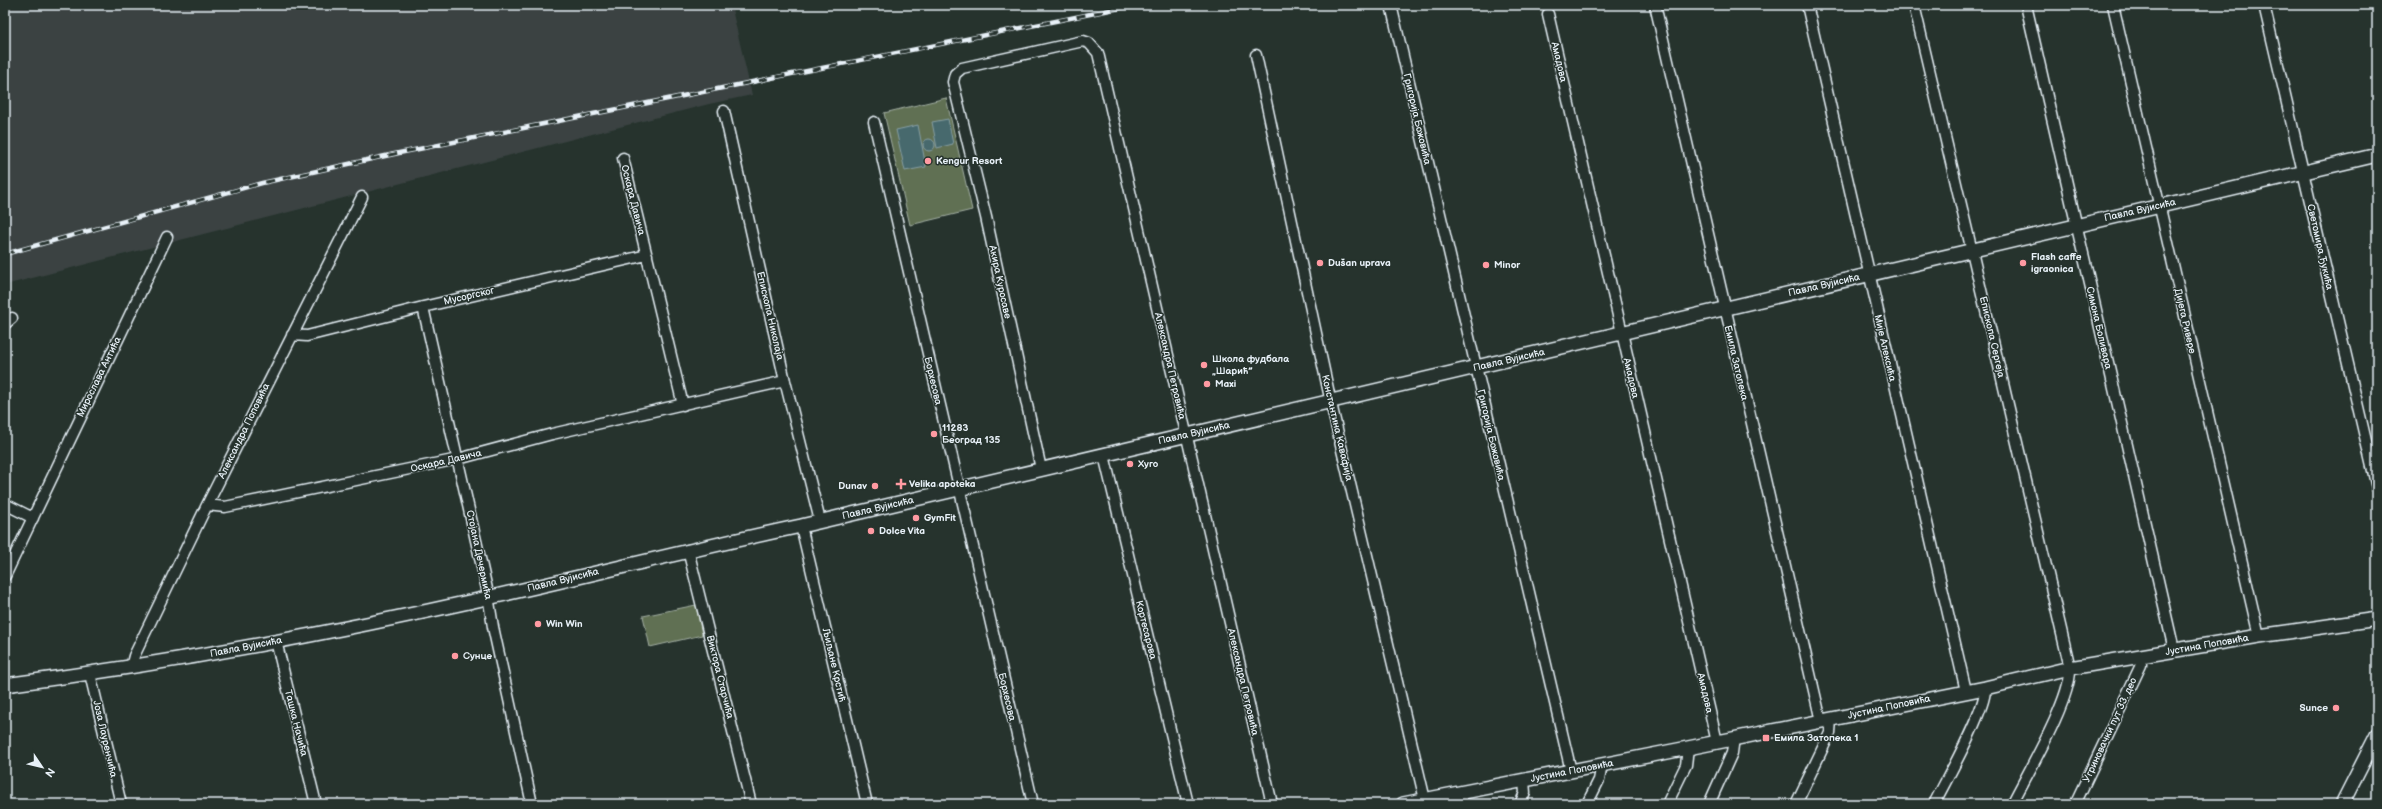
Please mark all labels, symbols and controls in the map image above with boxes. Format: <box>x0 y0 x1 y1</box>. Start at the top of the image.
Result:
street label: Амадова <box>1548 40 1569 83</box>
street label: Григорија Божовића <box>1401 72 1433 166</box>
place label: Kengur Resort <box>936 155 1003 167</box>
marker: Kengur Resort <box>923 156 933 166</box>
street label: Оскара Давича <box>618 163 648 237</box>
street label: Павла Вујисића <box>2103 196 2177 224</box>
street label: Светомира Ђукића <box>2304 203 2336 291</box>
street label: Акира Куросаве <box>986 243 1014 320</box>
place label: Flash caffe igraonica <box>2031 251 2082 275</box>
place label: Dušan uprava <box>1328 257 1391 269</box>
marker: Dušan uprava <box>1315 258 1325 268</box>
marker: Flash caffe igraonica <box>2018 258 2028 268</box>
place label: Minor <box>1494 259 1521 271</box>
marker: Minor <box>1481 260 1491 270</box>
street label: Епископа Николаја <box>754 270 786 362</box>
street label: Павла Вујисића <box>1787 271 1861 299</box>
street label: Мусоргског <box>443 284 496 308</box>
street label: Симона Боливара <box>2084 286 2114 371</box>
street label: Дијега Ривере <box>2172 287 2198 355</box>
street label: Епископа Сергеја <box>1977 295 2007 379</box>
street label: Александра Петровића <box>1152 310 1188 421</box>
street label: Мије Алексића <box>1871 313 1899 383</box>
street label: Емила Затопека <box>1722 324 1751 402</box>
street label: Мирослава Антића <box>74 335 124 419</box>
street label: Павла Вујисића <box>1472 346 1546 374</box>
place label: Школа фудбала „Шарић” <box>1212 353 1289 377</box>
street label: Борхесова <box>922 356 944 406</box>
street label: Амадова <box>1620 356 1641 399</box>
marker: Школа фудбала „Шарић” <box>1199 360 1209 370</box>
street label: Константина Кавафија <box>1319 374 1355 482</box>
place label: Maxi <box>1215 378 1236 390</box>
marker: Maxi <box>1202 379 1212 389</box>
street label: Александра Поповића <box>215 381 272 482</box>
street label: Григорија Божовића <box>1475 388 1507 482</box>
street label: Павла Вујисића <box>1157 419 1231 447</box>
place label: 11283 Београд 135 <box>942 422 1001 446</box>
marker: 11283 Београд 135 <box>929 429 939 439</box>
street label: Оскара Давича <box>409 447 483 475</box>
place label: Хуго <box>1137 458 1159 470</box>
marker: Хуго <box>1125 459 1135 469</box>
place label: Velika apoteka <box>909 478 976 490</box>
marker: Velika apoteka <box>896 479 906 489</box>
place label: Dunav <box>838 480 867 492</box>
marker: Dunav <box>870 481 880 491</box>
street label: Павла Вујисића <box>841 494 915 522</box>
street label: Стојана Дечермића <box>464 509 494 601</box>
place label: GymFit <box>924 512 957 524</box>
marker: GymFit <box>911 513 921 523</box>
place label: Dolce Vita <box>879 525 925 537</box>
marker: Dolce Vita <box>866 526 876 536</box>
street label: Павла Вујисића <box>526 565 600 595</box>
street label: Кортесарова <box>1133 599 1159 661</box>
place label: Win Win <box>546 618 583 630</box>
marker: Win Win <box>533 619 543 629</box>
street label: Љиљане Крстић <box>819 626 848 703</box>
street label: Александра Петровића <box>1225 626 1261 737</box>
street label: Јустина Поповића <box>2165 632 2250 658</box>
street label: Павла Вујисића <box>209 634 283 660</box>
street label: Виктора Старчића <box>704 634 736 720</box>
place label: Сунце <box>463 650 493 662</box>
marker: Сунце <box>450 651 460 661</box>
street label: Амадова <box>1694 671 1715 714</box>
street label: Борхесова <box>996 672 1018 722</box>
street label: Угриновачки пут 33. део <box>2080 676 2140 784</box>
street label: Ташка Начића <box>282 688 310 758</box>
street label: Јустина Поповића <box>1847 692 1931 722</box>
street label: Јоза Лауренчића <box>90 699 120 779</box>
place label: Sunce <box>2300 702 2328 714</box>
marker: Sunce <box>2331 703 2341 713</box>
place label: Емила Затопека 1 <box>1774 732 1858 744</box>
marker: Емила Затопека 1 <box>1761 733 1771 743</box>
north arrow <box>22 747 62 787</box>
street label: Јустина Поповића <box>1530 757 1615 785</box>
text: N <box>42 765 57 780</box>

